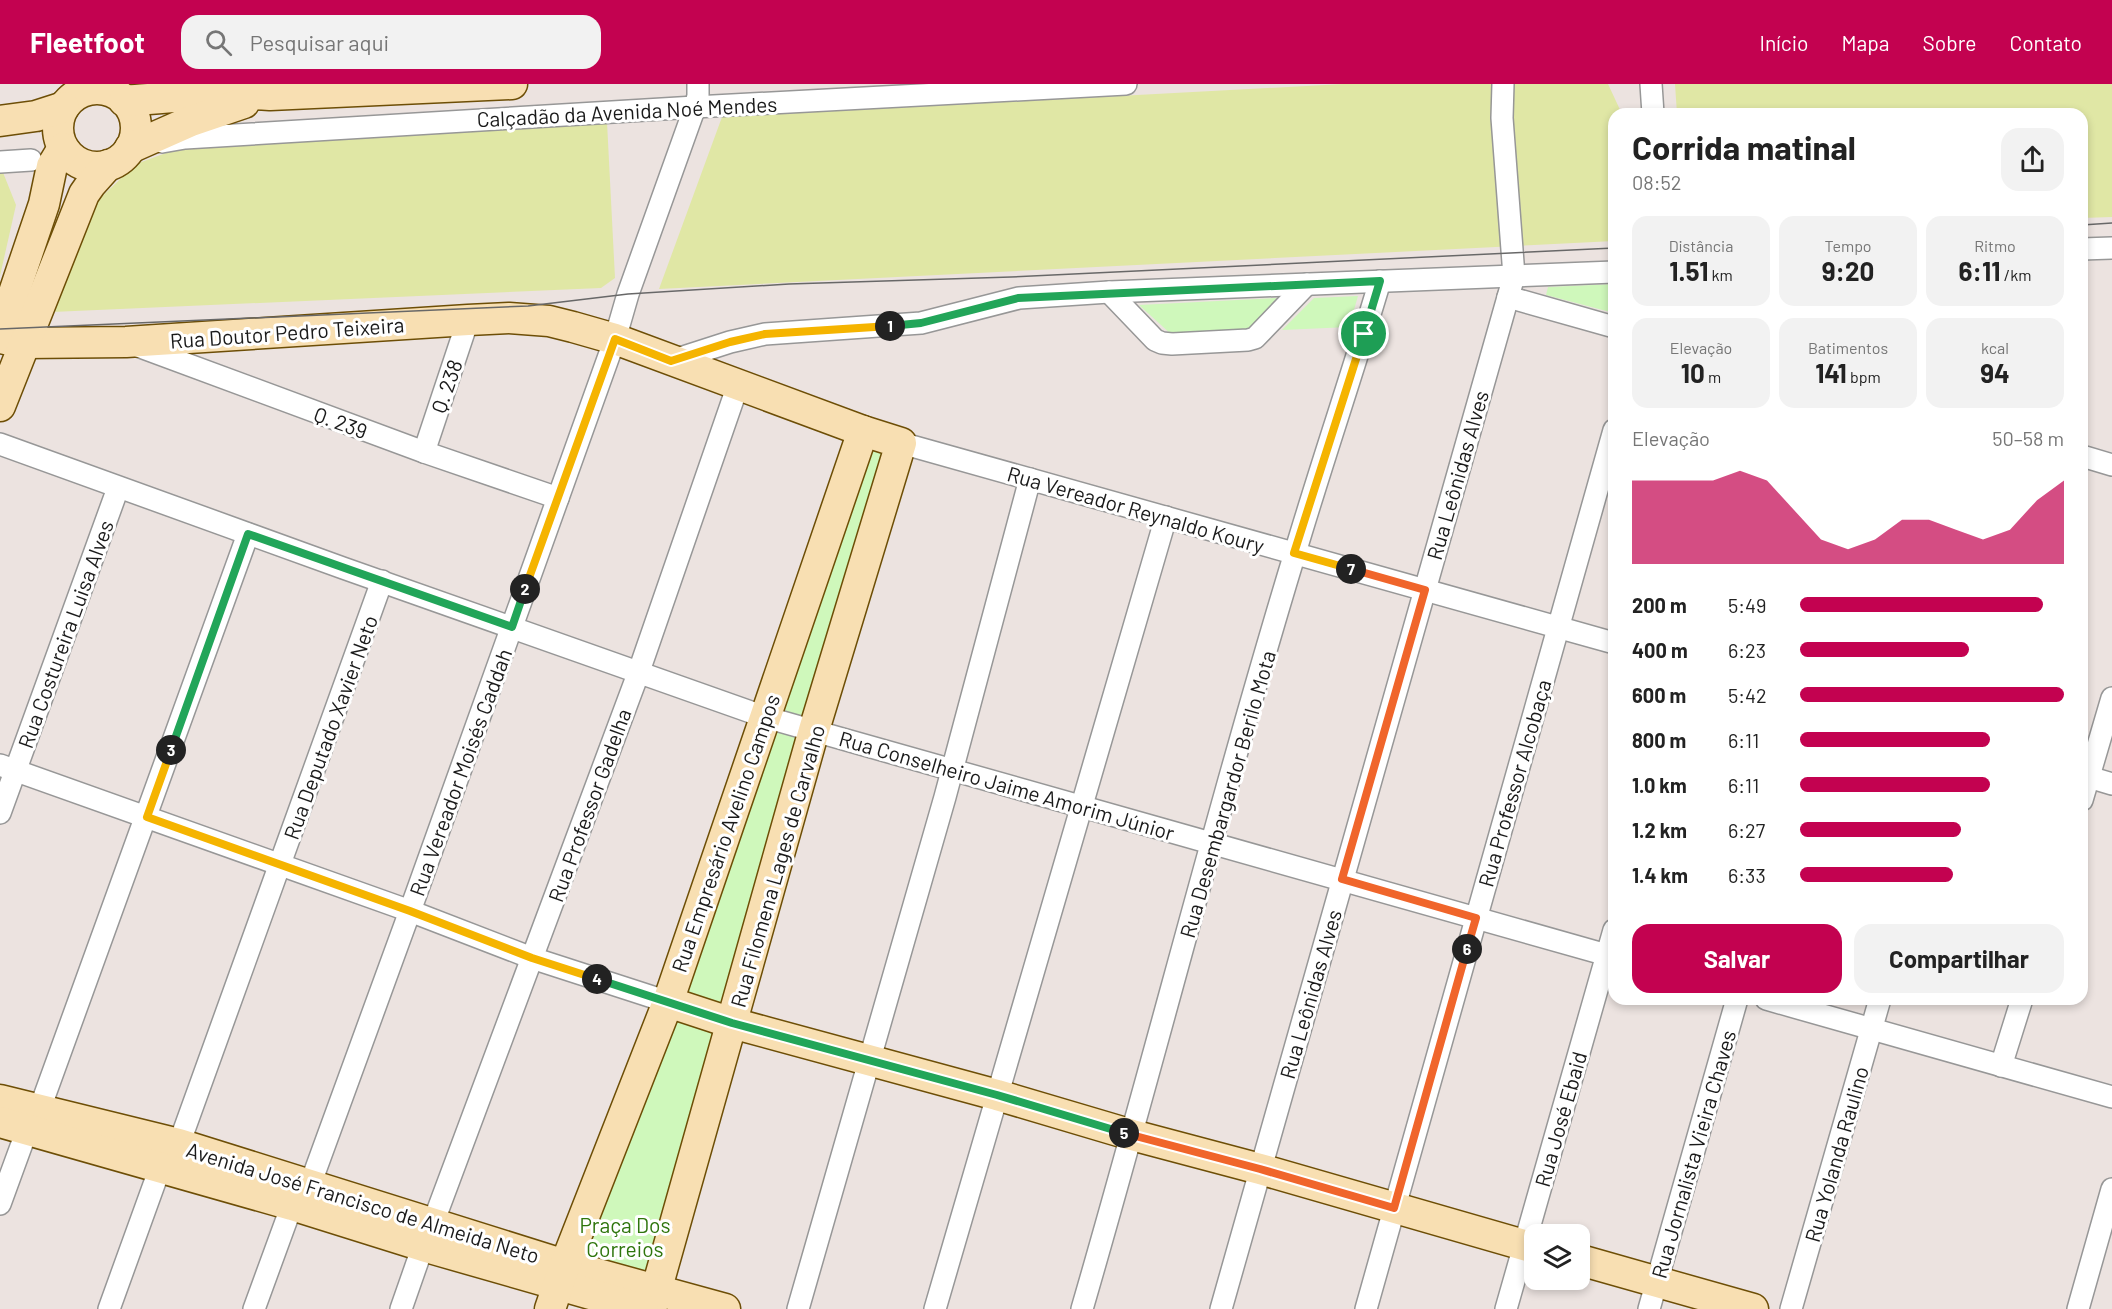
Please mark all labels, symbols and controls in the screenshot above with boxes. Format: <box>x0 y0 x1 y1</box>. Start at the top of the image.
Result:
search box <box>181 15 601 69</box>
text: Fleetfoot <box>30 25 145 59</box>
icon: search <box>202 26 235 59</box>
text: Pesquisar aqui <box>250 29 389 55</box>
text: Início <box>1760 30 1808 55</box>
text: Mapa <box>1841 30 1890 55</box>
text: Sobre <box>1923 30 1976 55</box>
text: Contato <box>2009 30 2082 55</box>
street label: Calçadão da Avenida Noé Mendes <box>476 91 778 131</box>
text: Corrida matinal <box>1632 127 1856 167</box>
button: share <box>2001 128 2064 191</box>
text: 08:52 <box>1632 170 1682 194</box>
text: Distância <box>1669 236 1733 255</box>
text: Tempo <box>1824 236 1872 255</box>
text: Ritmo <box>1974 236 2016 255</box>
text: 1.51 <box>1669 255 1708 286</box>
text: 9:20 <box>1822 255 1874 286</box>
text: 6:11 <box>1959 255 2001 286</box>
text: km <box>1708 265 1733 284</box>
text: /km <box>2001 265 2031 284</box>
pin <box>1338 308 1389 359</box>
street label: Rua Doutor Pedro Teixeira <box>169 311 405 353</box>
pin: 1 <box>875 311 905 341</box>
text: 1 <box>887 316 893 335</box>
icon: arrive <box>1347 317 1380 350</box>
text: Elevação <box>1670 338 1732 357</box>
text: Batimentos <box>1808 338 1888 357</box>
text: kcal <box>1981 338 2009 357</box>
street label: Q. 238 <box>425 356 467 416</box>
text: 10 <box>1681 357 1705 388</box>
text: 141 <box>1815 357 1847 388</box>
text: 94 <box>1980 357 2010 388</box>
text: m <box>1705 367 1721 386</box>
text: bpm <box>1847 367 1881 386</box>
street label: Rua Leônidas Alves <box>1421 387 1493 563</box>
street label: Q. 239 <box>311 401 371 443</box>
text: Elevação <box>1632 426 1710 450</box>
text: 50–58 m <box>1992 426 2064 450</box>
street label: Rua Vereador Reynaldo Koury <box>1005 460 1268 558</box>
street label: Rua Costureira Luisa Alves <box>12 517 118 751</box>
pin: 7 <box>1336 554 1366 584</box>
text: 7 <box>1347 559 1355 578</box>
pin: 2 <box>510 574 540 604</box>
text: 2 <box>521 579 529 598</box>
text: 200 m <box>1632 593 1687 617</box>
text: 5:49 <box>1728 593 1767 617</box>
street label: Rua Deputado Xavier Neto <box>278 612 382 842</box>
text: 400 m <box>1632 638 1688 662</box>
text: 6:23 <box>1728 638 1766 662</box>
street label: Rua Vereador Moisés Caddah <box>404 645 516 899</box>
street label: Rua Desembargardor Berilo Mota <box>1174 647 1280 941</box>
street label: Rua Professor Alcobaça <box>1472 676 1556 890</box>
text: 600 m <box>1632 683 1686 707</box>
text: 5:42 <box>1728 683 1767 707</box>
street label: Rua Empresário Avelino Campos <box>666 691 784 975</box>
street label: Rua Professor Gadelha <box>542 705 636 905</box>
street label: Rua Filomena Lages de Carvalho <box>725 722 829 1010</box>
street label: Rua Conselheiro Jaime Amorim Júnior <box>836 725 1178 845</box>
text: 800 m <box>1632 728 1686 752</box>
text: 6:11 <box>1728 728 1759 752</box>
pin: 3 <box>156 735 186 765</box>
text: 3 <box>167 740 175 759</box>
text: 1.0 km <box>1632 773 1687 797</box>
text: 6:11 <box>1728 773 1759 797</box>
text: 1.2 km <box>1632 818 1687 842</box>
text: 6:27 <box>1728 818 1765 842</box>
text: 1.4 km <box>1632 863 1688 887</box>
text: 6:33 <box>1728 863 1766 887</box>
street label: Rua Leônidas Alves <box>1274 906 1346 1082</box>
button: Salvar <box>1632 924 1842 993</box>
button: Compartilhar <box>1854 924 2064 993</box>
pin: 6 <box>1452 934 1482 964</box>
text: 6 <box>1463 939 1471 958</box>
pin: 4 <box>582 964 612 994</box>
text: 4 <box>592 969 602 988</box>
street label: Rua Jornalista Vieira Chaves <box>1646 1027 1740 1281</box>
street label: Rua José Ebaid <box>1529 1048 1591 1190</box>
street label: Rua Yolanda Raulino <box>1799 1063 1873 1245</box>
pin: 5 <box>1109 1118 1139 1148</box>
text: 5 <box>1120 1123 1128 1142</box>
street label: Avenida José Francisco de Almeida Neto <box>183 1136 543 1268</box>
park label: Praça Dos Correios <box>579 1212 671 1261</box>
map controls <box>1524 1224 1590 1290</box>
button: layers <box>1524 1224 1590 1290</box>

